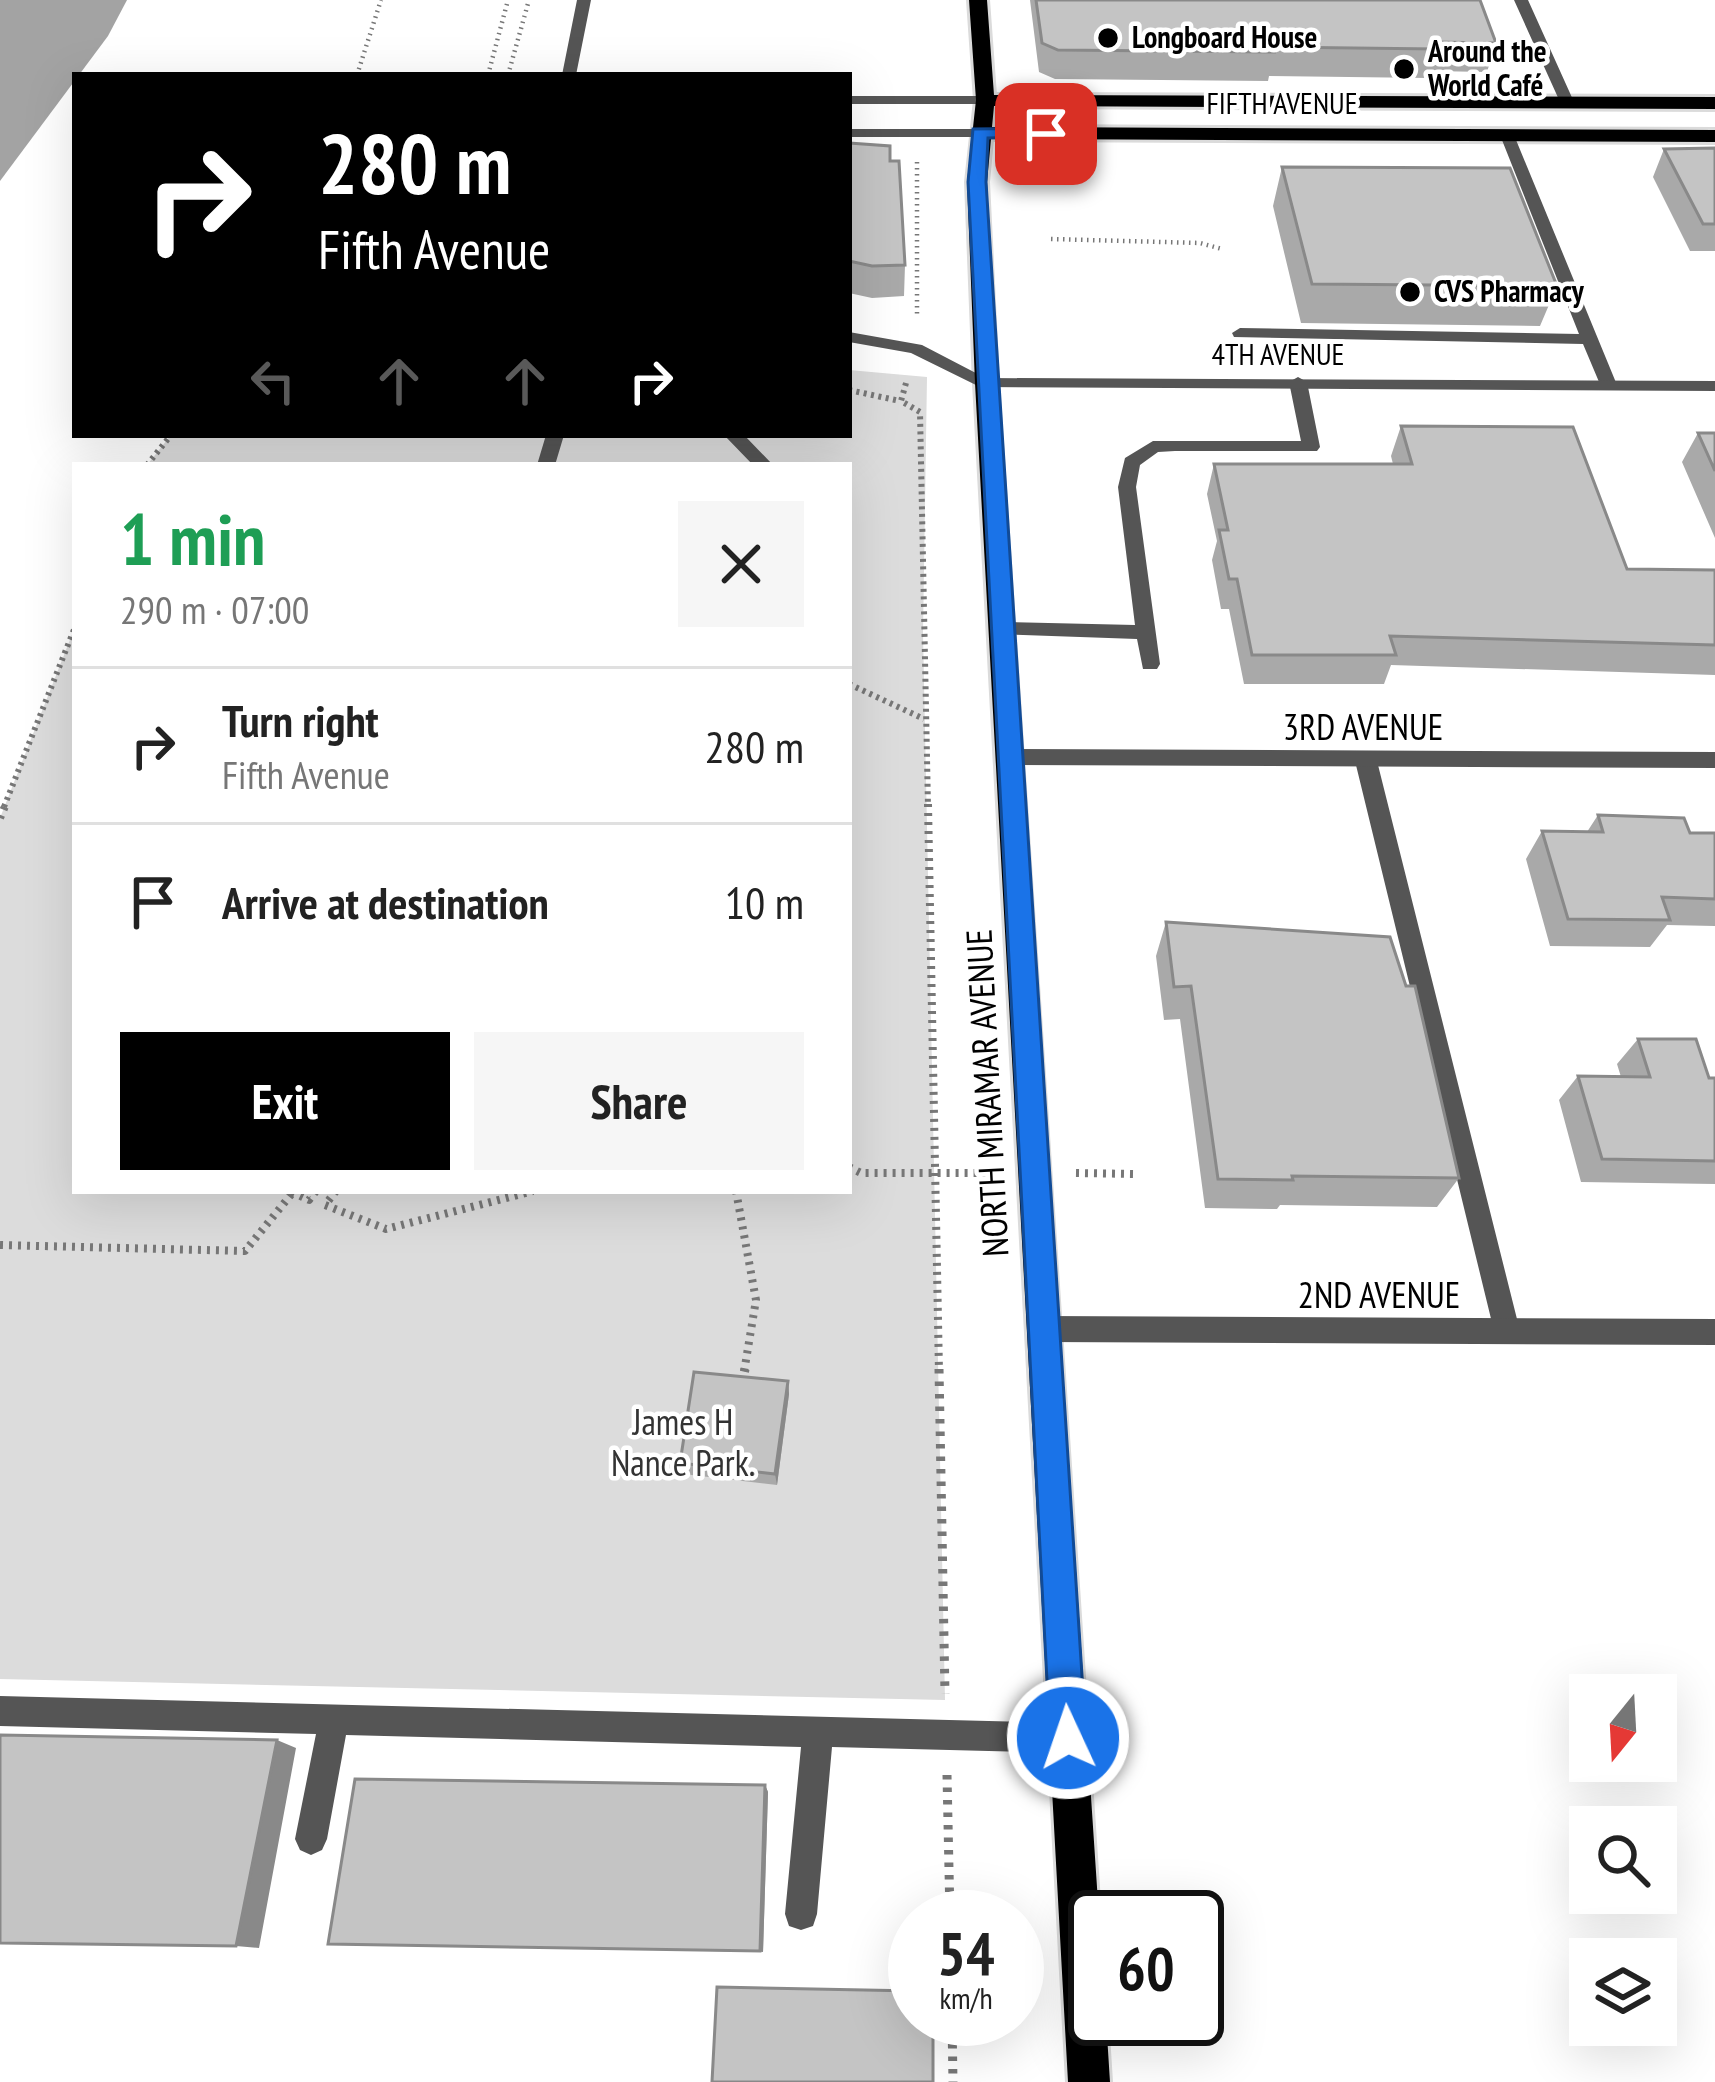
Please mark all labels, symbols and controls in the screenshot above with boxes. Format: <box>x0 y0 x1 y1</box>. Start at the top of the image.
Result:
place label: Longboard House <box>1132 17 1317 56</box>
marker: Longboard House <box>1095 25 1121 51</box>
place label: Around the World Café <box>1427 31 1547 104</box>
marker: Around the World Café <box>1391 56 1417 82</box>
pin <box>995 83 1097 185</box>
street label: FIFTH AVENUE <box>1206 83 1358 122</box>
icon: arrive <box>1013 101 1079 167</box>
text: 280 m <box>318 108 511 217</box>
icon: right <box>120 120 276 276</box>
text: Fifth Avenue <box>318 214 550 284</box>
place label: CVS Pharmacy <box>1434 271 1585 310</box>
marker: CVS Pharmacy <box>1397 279 1423 305</box>
street label: 4TH AVENUE <box>1212 334 1344 373</box>
icon: left <box>240 348 306 414</box>
icon: ahead <box>366 348 432 414</box>
icon: ahead <box>492 348 558 414</box>
icon: right <box>618 348 684 414</box>
text: 1 min <box>120 492 265 585</box>
button: close <box>678 501 804 627</box>
text: 290 m · 07:00 <box>120 584 309 635</box>
text: Turn right <box>222 691 379 749</box>
street label: 3RD AVENUE <box>1283 703 1443 750</box>
icon: right <box>120 713 186 779</box>
text: 280 m <box>704 717 804 775</box>
text: Fifth Avenue <box>222 749 390 800</box>
icon: arrive <box>120 869 186 935</box>
text: Arrive at destination <box>222 873 549 931</box>
text: 10 m <box>725 873 804 931</box>
street label: NORTH MIRAMAR AVENUE <box>954 928 1019 1258</box>
button: Exit <box>120 1032 450 1170</box>
button: Share <box>474 1032 804 1170</box>
street label: 2ND AVENUE <box>1298 1271 1460 1318</box>
park label: James H Nance Park. <box>611 1398 755 1486</box>
north arrow <box>1569 1674 1677 1782</box>
map controls <box>1569 1674 1677 2046</box>
position arrow <box>1005 1675 1131 1801</box>
button: search <box>1569 1806 1677 1914</box>
speed limit sign: 60 <box>1068 1890 1224 2046</box>
text: 54 <box>937 1914 995 1992</box>
button: layers <box>1569 1938 1677 2046</box>
text: km/h <box>939 1978 993 2017</box>

